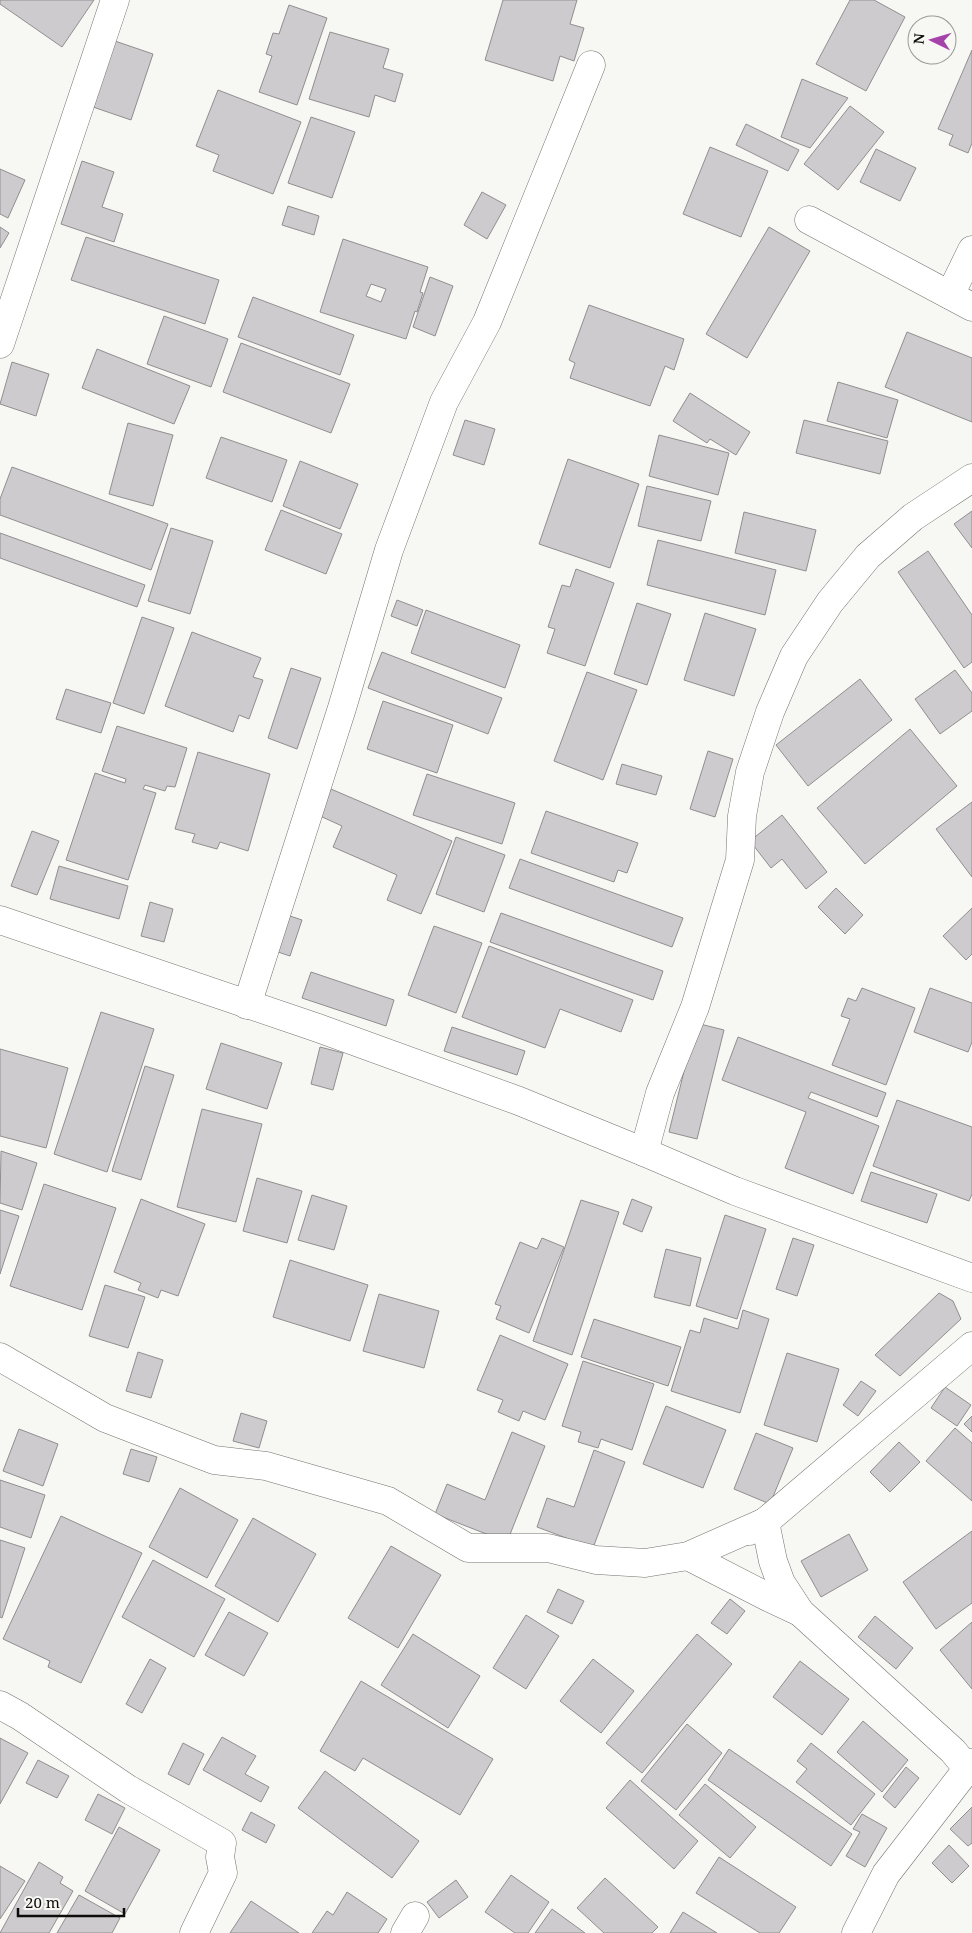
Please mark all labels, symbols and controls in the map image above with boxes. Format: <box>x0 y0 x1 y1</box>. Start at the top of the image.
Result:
north arrow <box>907 15 957 65</box>
text: N <box>909 32 928 45</box>
scale bar <box>18 1886 124 1918</box>
text: 20 m <box>25 1892 60 1912</box>

